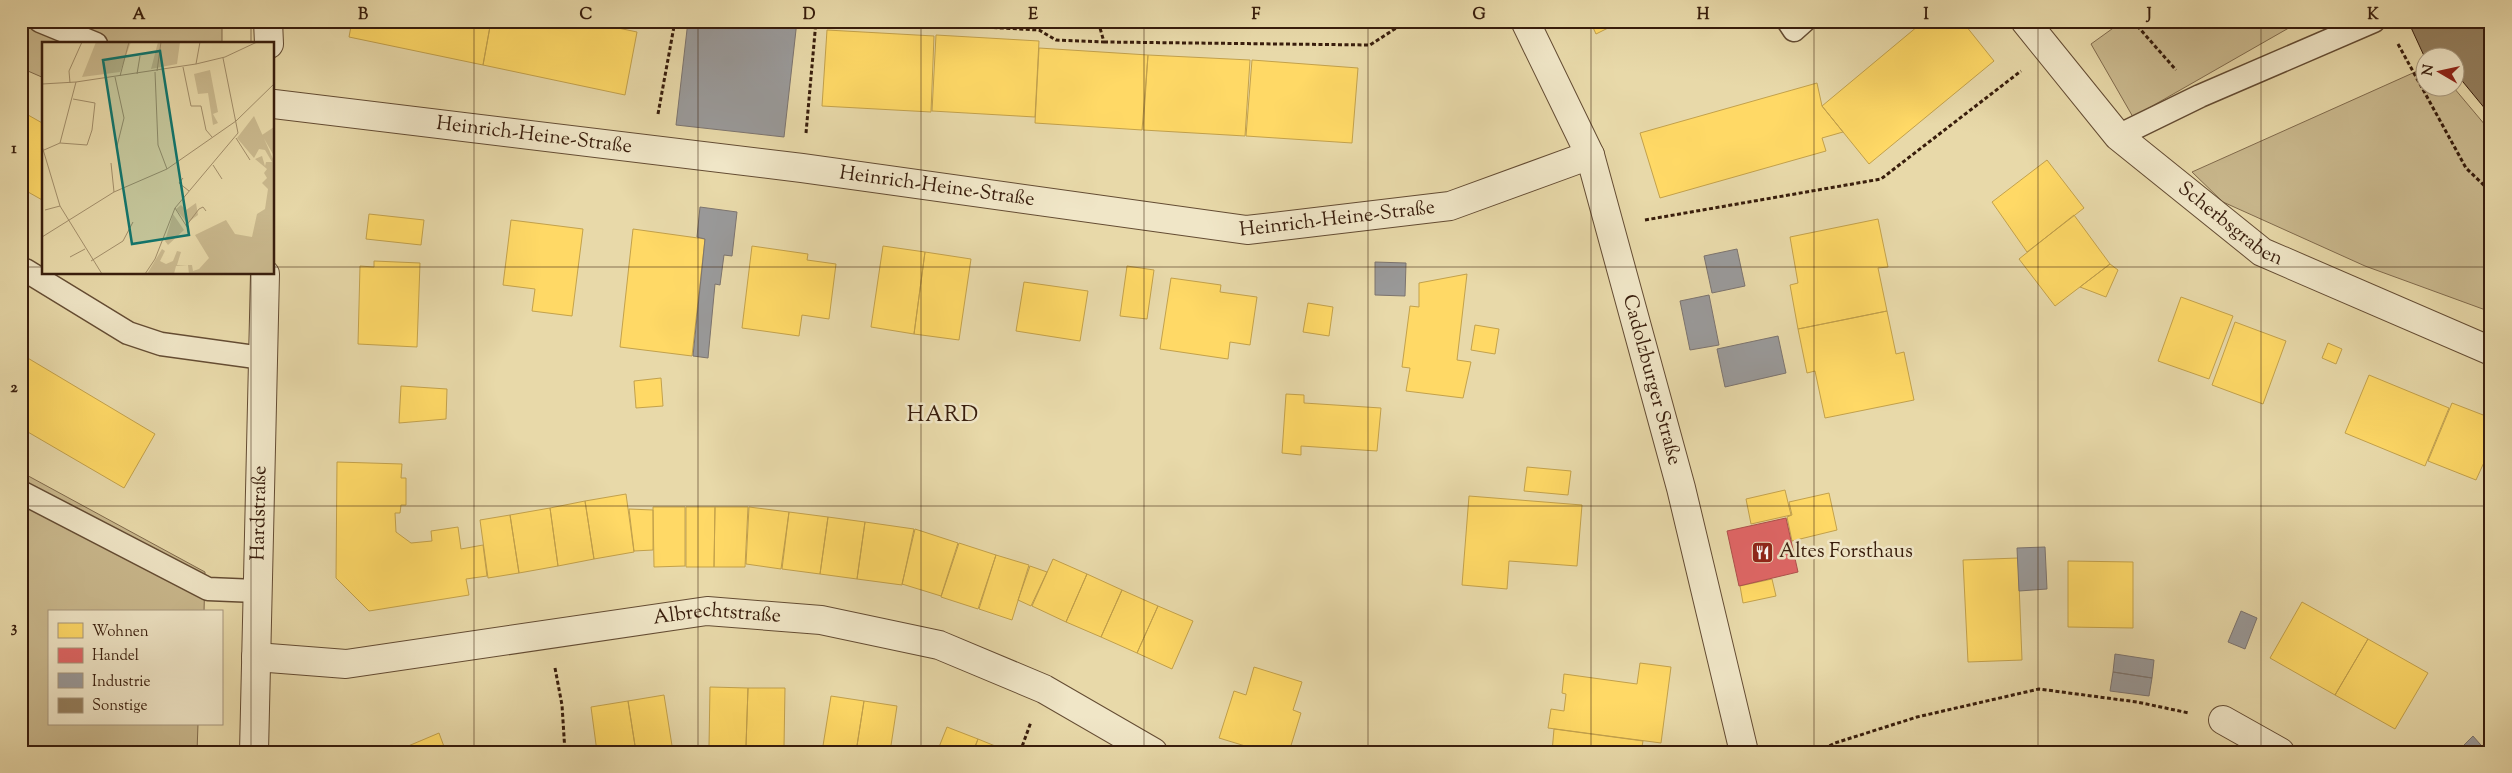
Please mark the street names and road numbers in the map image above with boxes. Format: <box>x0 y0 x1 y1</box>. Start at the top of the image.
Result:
street label: Heinrich-Heine-Straße <box>435 109 634 162</box>
street label: Heinrich-Heine-Straße <box>837 159 1036 215</box>
street label: Scherbsgraben <box>2171 175 2287 274</box>
street label: Heinrich-Heine-Straße <box>1238 193 1437 245</box>
street label: Cadolzburger Straße <box>1614 291 1689 468</box>
street label: Hardstraße <box>244 465 275 561</box>
street label: Albrechtstraße <box>651 596 782 633</box>

